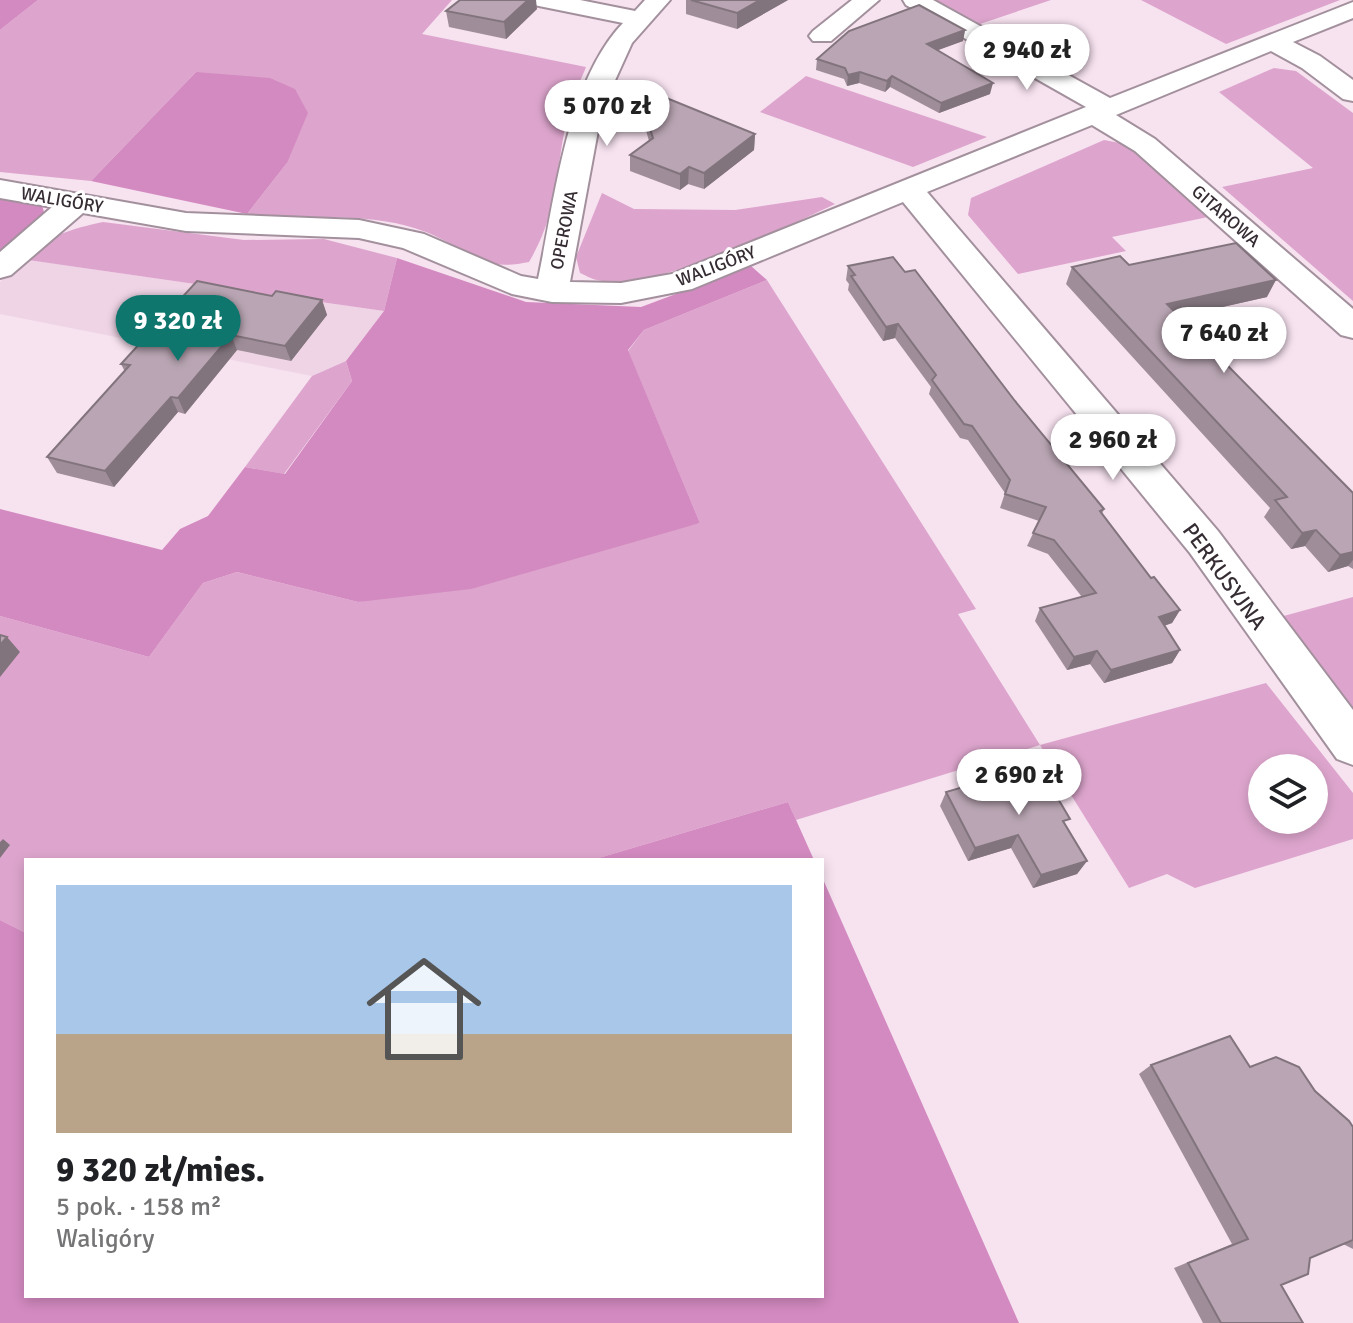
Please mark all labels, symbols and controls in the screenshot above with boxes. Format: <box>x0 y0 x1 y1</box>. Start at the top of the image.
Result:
pin: 2 940 zł <box>944 24 1110 92</box>
text: 2 940 zł <box>983 34 1071 66</box>
pin: 5 070 zł <box>524 80 690 148</box>
text: 5 070 zł <box>563 90 651 122</box>
street label: GITAROWA <box>1187 180 1265 252</box>
street label: WALIGÓRY <box>19 182 105 218</box>
street label: OPEROWA <box>546 188 582 272</box>
street label: WALIGÓRY <box>673 241 759 291</box>
pin: 9 320 zł <box>95 295 261 363</box>
text: 9 320 zł <box>134 305 222 337</box>
pin: 7 640 zł <box>1141 307 1307 375</box>
text: 7 640 zł <box>1180 317 1268 349</box>
pin: 2 960 zł <box>1030 414 1196 482</box>
text: 2 960 zł <box>1069 424 1157 456</box>
street label: PERKUSYJNA <box>1177 518 1273 635</box>
pin: 2 690 zł <box>936 749 1102 817</box>
map controls <box>1248 754 1328 834</box>
button: layers <box>1248 754 1328 834</box>
text: 2 690 zł <box>975 759 1063 791</box>
icon: home <box>352 937 496 1081</box>
text: 9 320 zł/mies. <box>56 1149 265 1191</box>
text: 5 pok. · 158 m² <box>56 1191 222 1223</box>
text: Waligóry <box>56 1223 155 1255</box>

